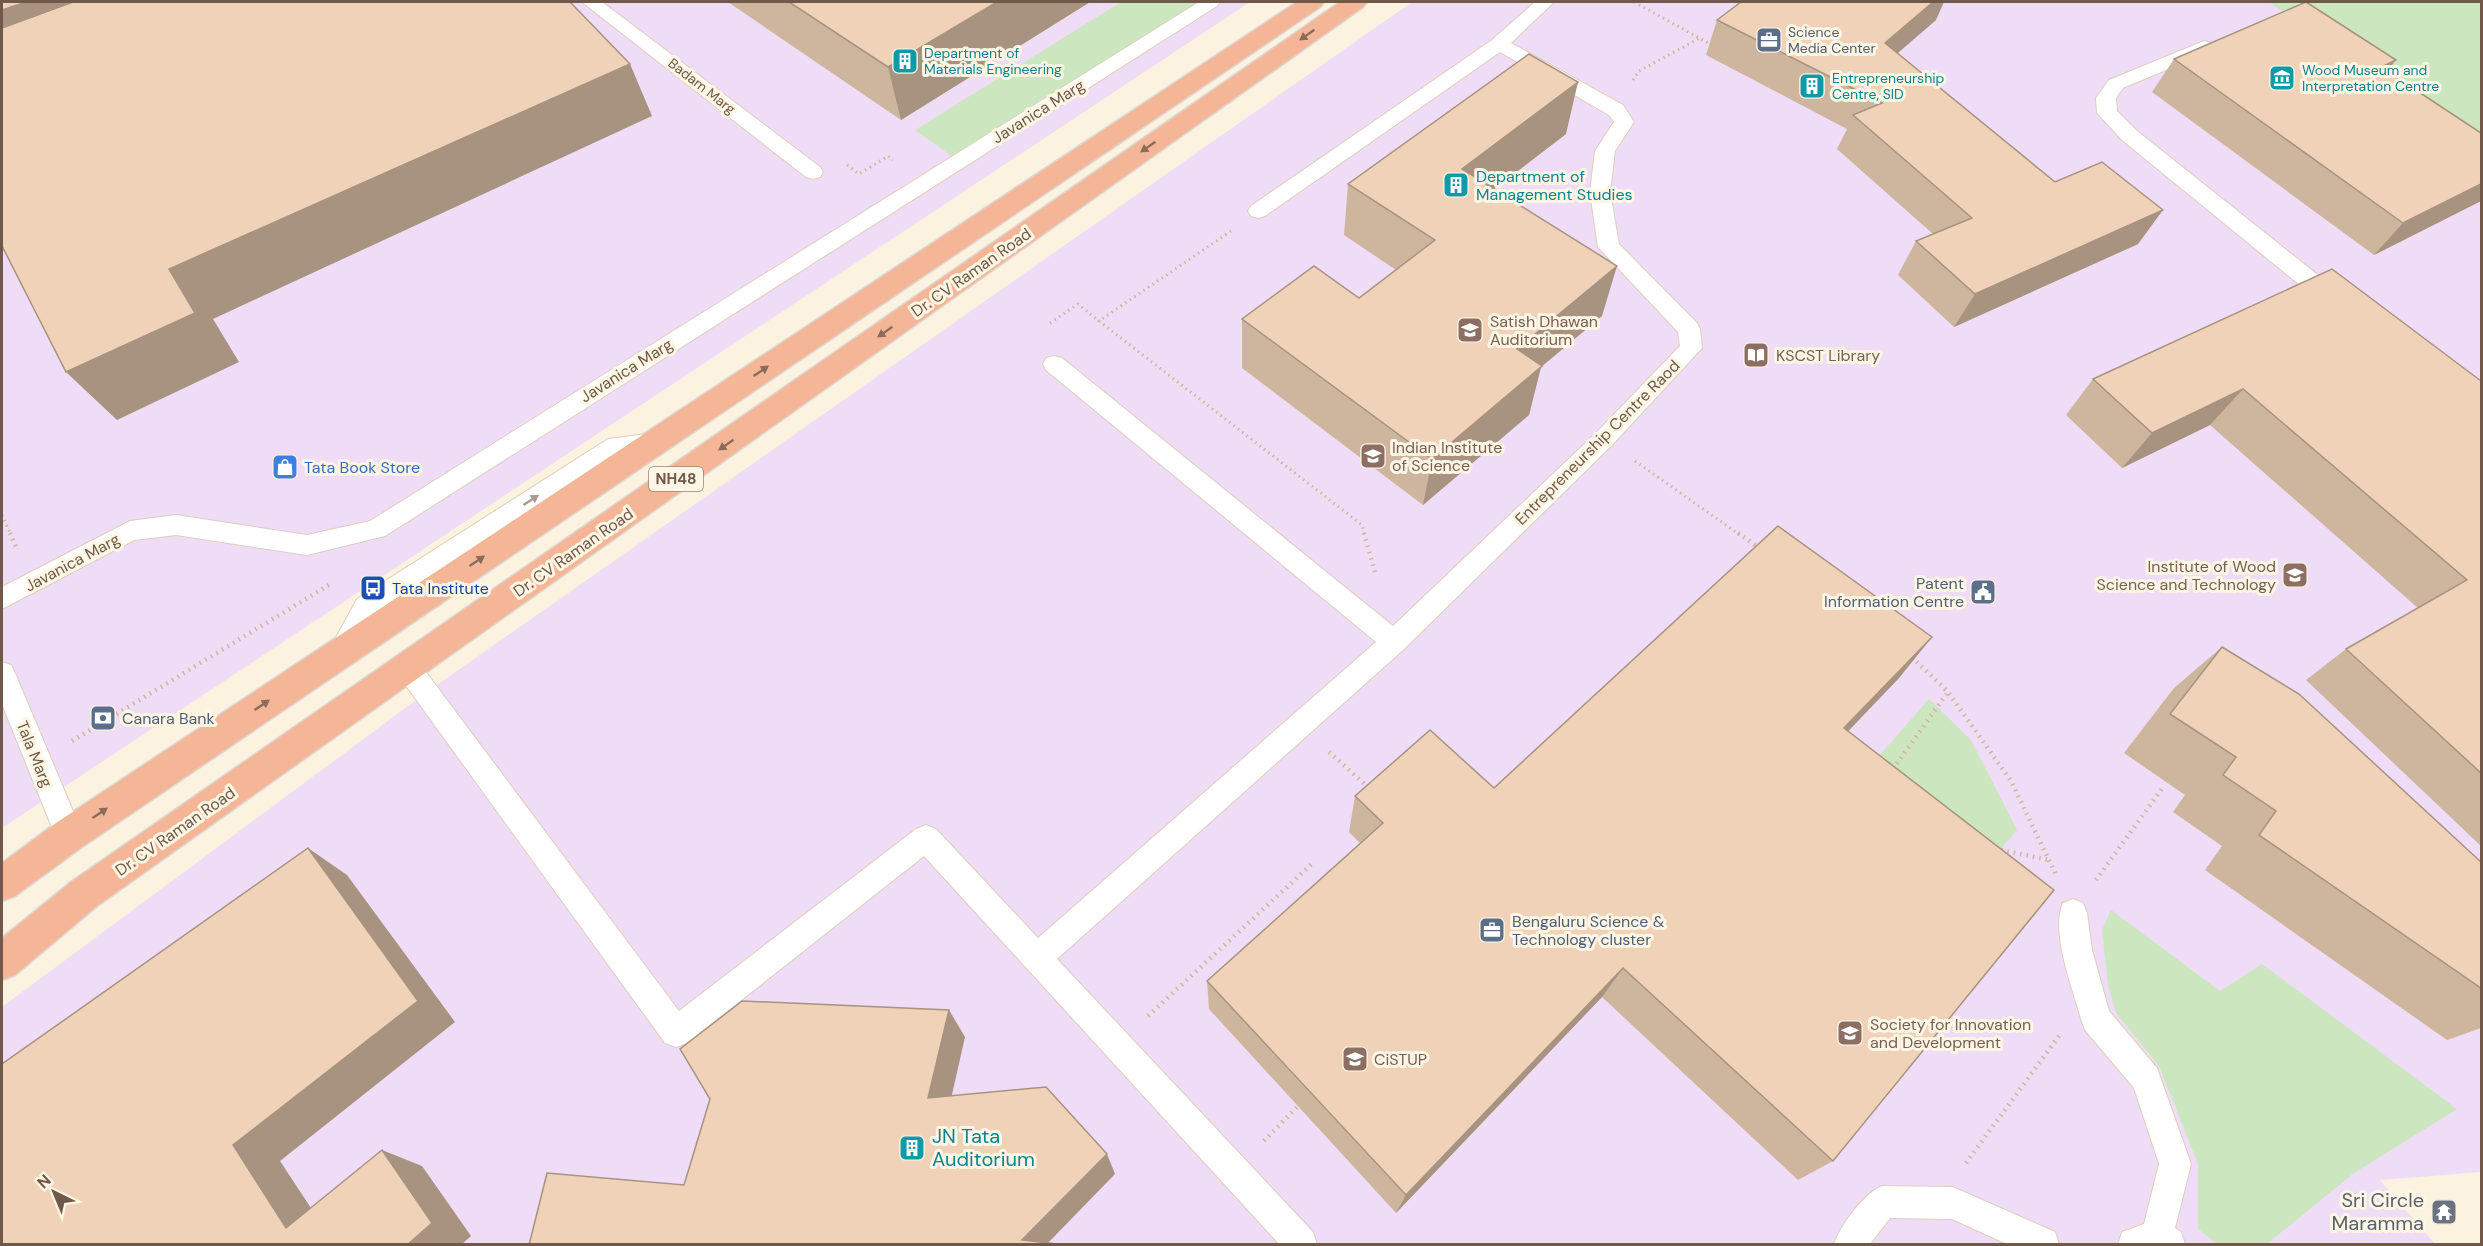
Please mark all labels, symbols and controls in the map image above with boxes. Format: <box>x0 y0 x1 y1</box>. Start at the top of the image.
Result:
place label: Science Media Center <box>1788 23 1876 57</box>
office icon: Science Media Center <box>1754 25 1784 55</box>
one-way arrow <box>1299 29 1315 40</box>
place label: Department of Materials Engineering <box>924 44 1062 78</box>
building icon: Department of Materials Engineering <box>890 46 920 76</box>
street label: Badam Marg <box>665 54 740 118</box>
place label: Wood Museum and Interpretation Centre <box>2302 61 2439 95</box>
museum icon: Wood Museum and Interpretation Centre <box>2267 63 2297 93</box>
place label: Entrepreneurship Centre, SID <box>1832 69 1945 103</box>
building icon: Entrepreneurship Centre, SID <box>1797 71 1827 101</box>
street label: Javanica Marg <box>988 75 1088 148</box>
one-way arrow <box>1140 141 1155 153</box>
place label: Department of Management Studies <box>1476 166 1633 205</box>
building icon: Department of Management Studies <box>1441 170 1471 200</box>
street label: Dr. CV Raman Road <box>907 223 1035 322</box>
place label: Satish Dhawan Auditorium <box>1490 311 1598 350</box>
school or university icon: Satish Dhawan Auditorium <box>1455 315 1485 345</box>
one-way arrow <box>878 326 894 338</box>
street label: Javanica Marg <box>576 334 676 407</box>
library icon: KSCST Library <box>1741 340 1771 370</box>
place label: KSCST Library <box>1776 345 1880 366</box>
street label: Entrepreneurship Centre Raod <box>1510 355 1684 529</box>
one-way arrow <box>753 366 769 377</box>
place label: Indian Institute of Science <box>1392 437 1502 476</box>
one-way arrow <box>718 439 734 451</box>
school or university icon: Indian Institute of Science <box>1358 441 1388 471</box>
shop icon: Tata Book Store <box>270 452 300 482</box>
place label: Tata Book Store <box>304 457 420 478</box>
road number: NH48 <box>649 467 703 491</box>
one-way arrow <box>522 495 539 506</box>
street label: Dr. CV Raman Road <box>509 503 637 602</box>
street label: Javanica Marg <box>21 528 124 596</box>
one-way arrow <box>468 555 484 567</box>
place label: Institute of Wood Science and Technology <box>2097 556 2276 595</box>
school or university icon: Institute of Wood Science and Technology <box>2280 560 2310 590</box>
bus stop icon: Tata Institute <box>358 573 388 603</box>
place label: Patent Information Centre <box>1824 573 1964 612</box>
public building icon: Patent Information Centre <box>1968 577 1998 607</box>
place label: Tata Institute <box>392 578 489 599</box>
one-way arrow <box>254 700 270 711</box>
bank icon: Canara Bank <box>88 703 118 733</box>
place label: Canara Bank <box>122 708 215 729</box>
street label: Tala Marg <box>12 718 57 791</box>
street label: Dr. CV Raman Road <box>111 782 239 881</box>
one-way arrow <box>92 808 109 819</box>
place label: Bengaluru Science & Technology cluster <box>1512 911 1665 950</box>
office icon: Bengaluru Science & Technology cluster <box>1477 915 1507 945</box>
place label: Society for Innovation and Development <box>1870 1014 2031 1053</box>
school or university icon: Society for Innovation and Development <box>1835 1018 1865 1048</box>
school or university icon: CiSTUP <box>1340 1044 1370 1074</box>
place label: CiSTUP <box>1374 1049 1427 1070</box>
place label: JN Tata Auditorium <box>932 1123 1035 1172</box>
building icon: JN Tata Auditorium <box>897 1133 927 1163</box>
north arrow <box>24 1162 84 1222</box>
text: N <box>33 1170 56 1193</box>
place label: Sri Circle Maramma <box>2332 1187 2424 1236</box>
temple icon: Sri Circle Maramma <box>2429 1197 2459 1227</box>

